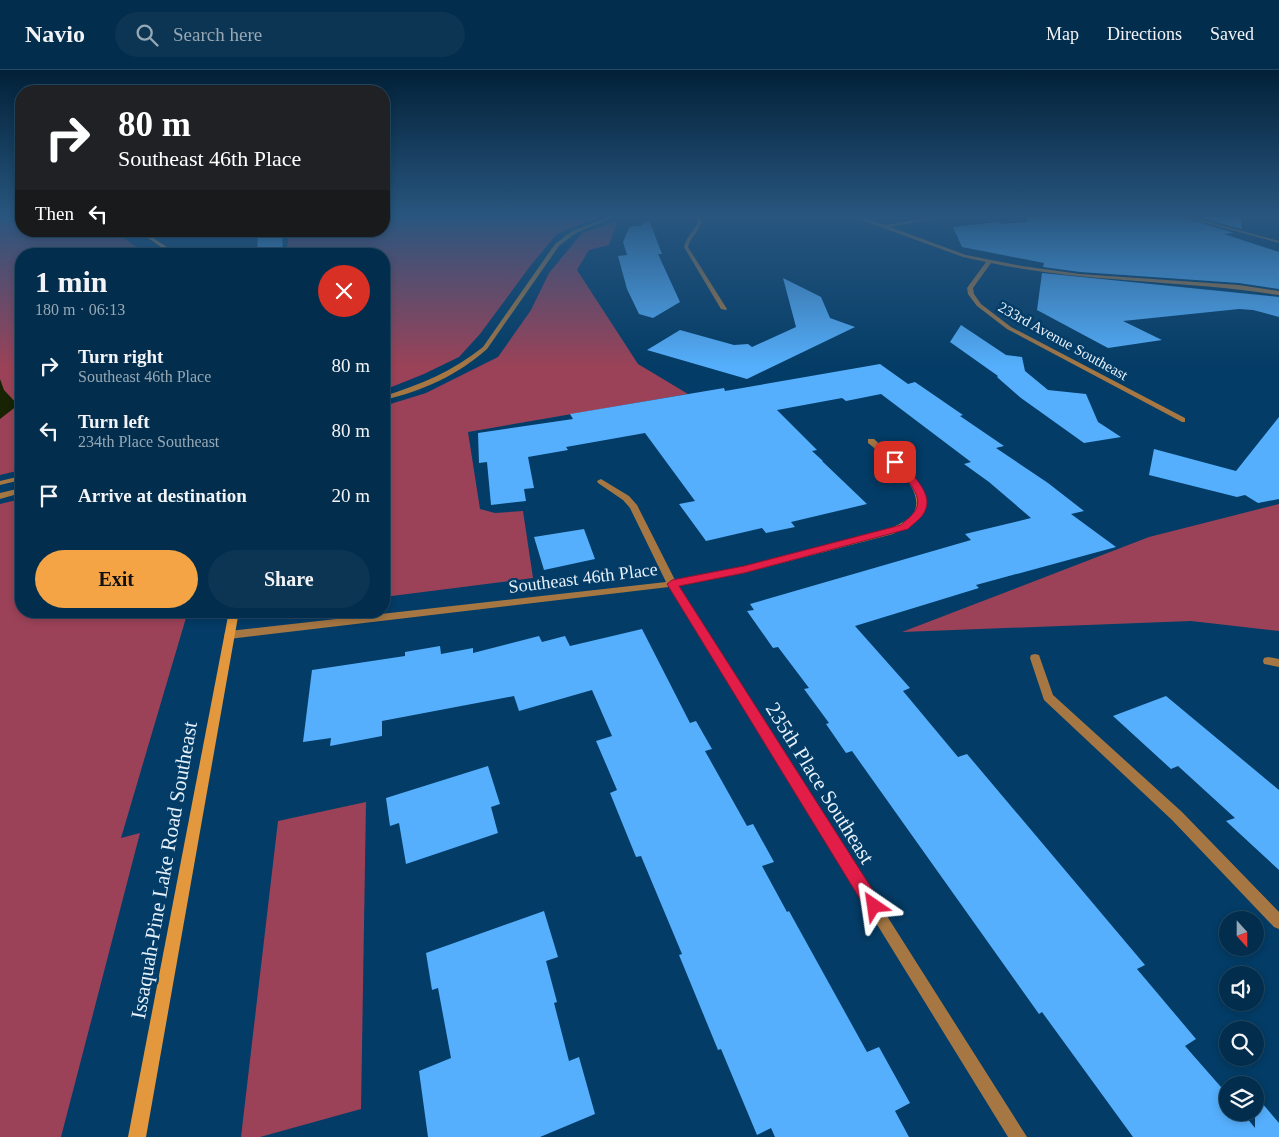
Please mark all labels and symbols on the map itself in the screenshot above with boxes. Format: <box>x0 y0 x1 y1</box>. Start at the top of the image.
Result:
street label: 233rd Avenue Southeast <box>995 299 1131 384</box>
pin <box>874 441 916 483</box>
street label: Southeast 46th Place <box>507 559 659 597</box>
street label: 235th Place Southeast <box>761 698 879 868</box>
street label: Issaquah-Pine Lake Road Southeast <box>126 719 202 1021</box>
position arrow <box>847 879 899 931</box>
north arrow <box>1219 911 1264 956</box>

